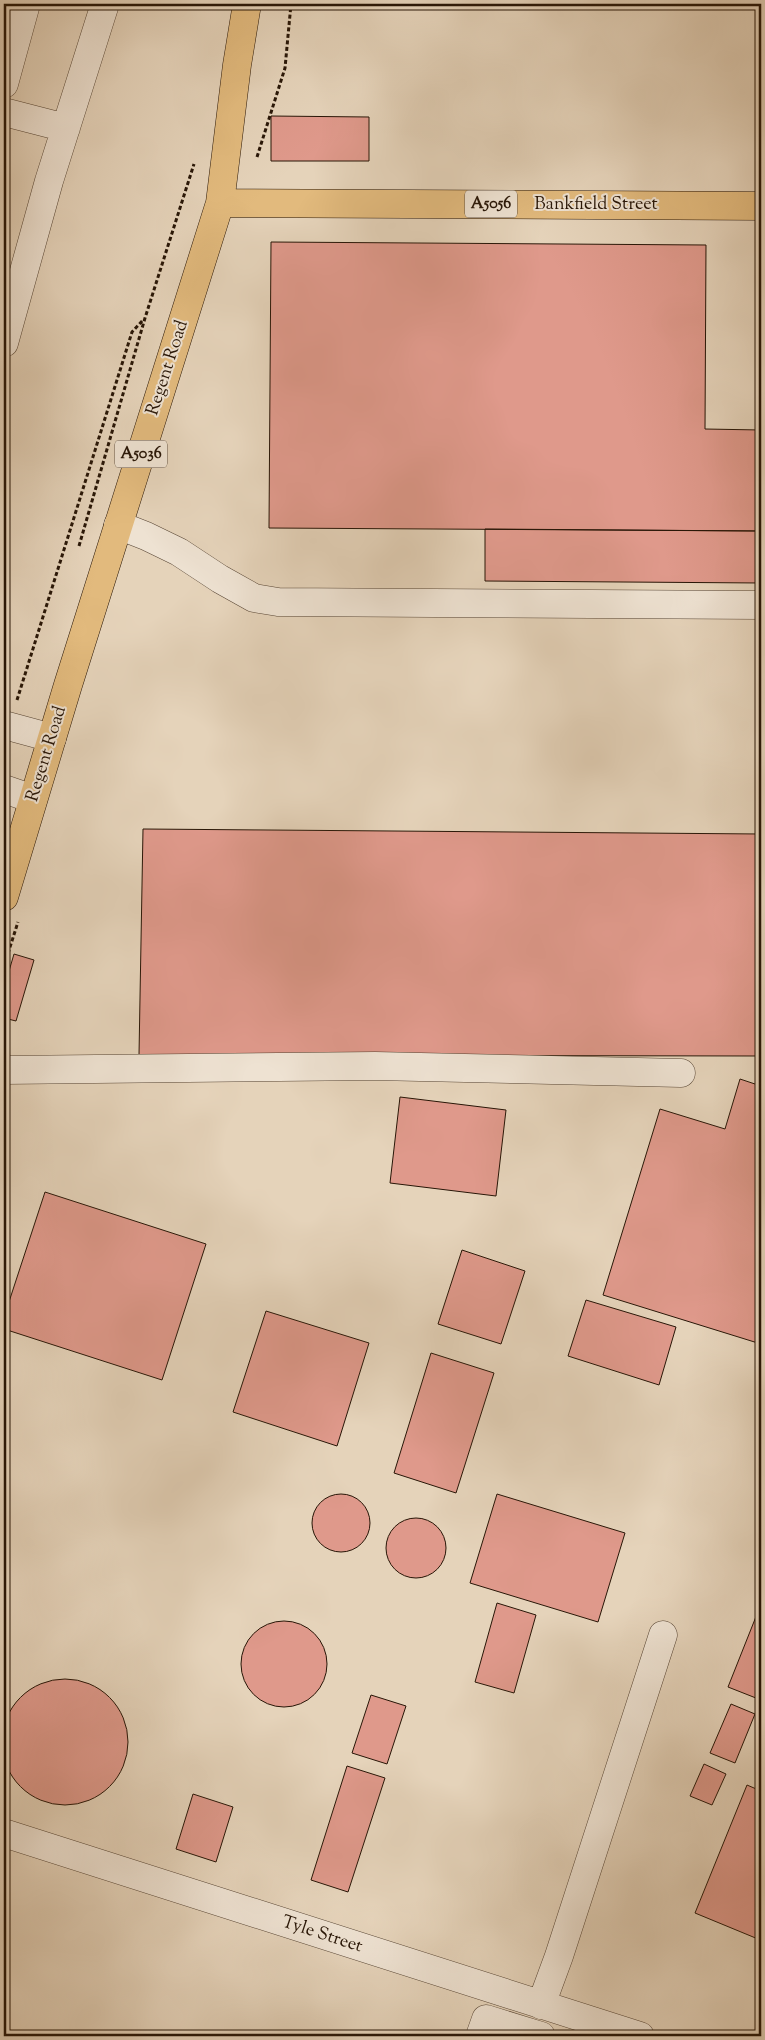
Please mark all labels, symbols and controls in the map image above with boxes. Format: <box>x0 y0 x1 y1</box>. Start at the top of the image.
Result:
road number: A5056 <box>465 190 517 218</box>
street label: Bankfield Street <box>534 192 658 218</box>
street label: Regent Road <box>140 317 196 419</box>
road number: A5036 <box>115 440 167 468</box>
street label: Regent Road <box>20 703 74 805</box>
street label: Tyle Street <box>278 1910 366 1960</box>

